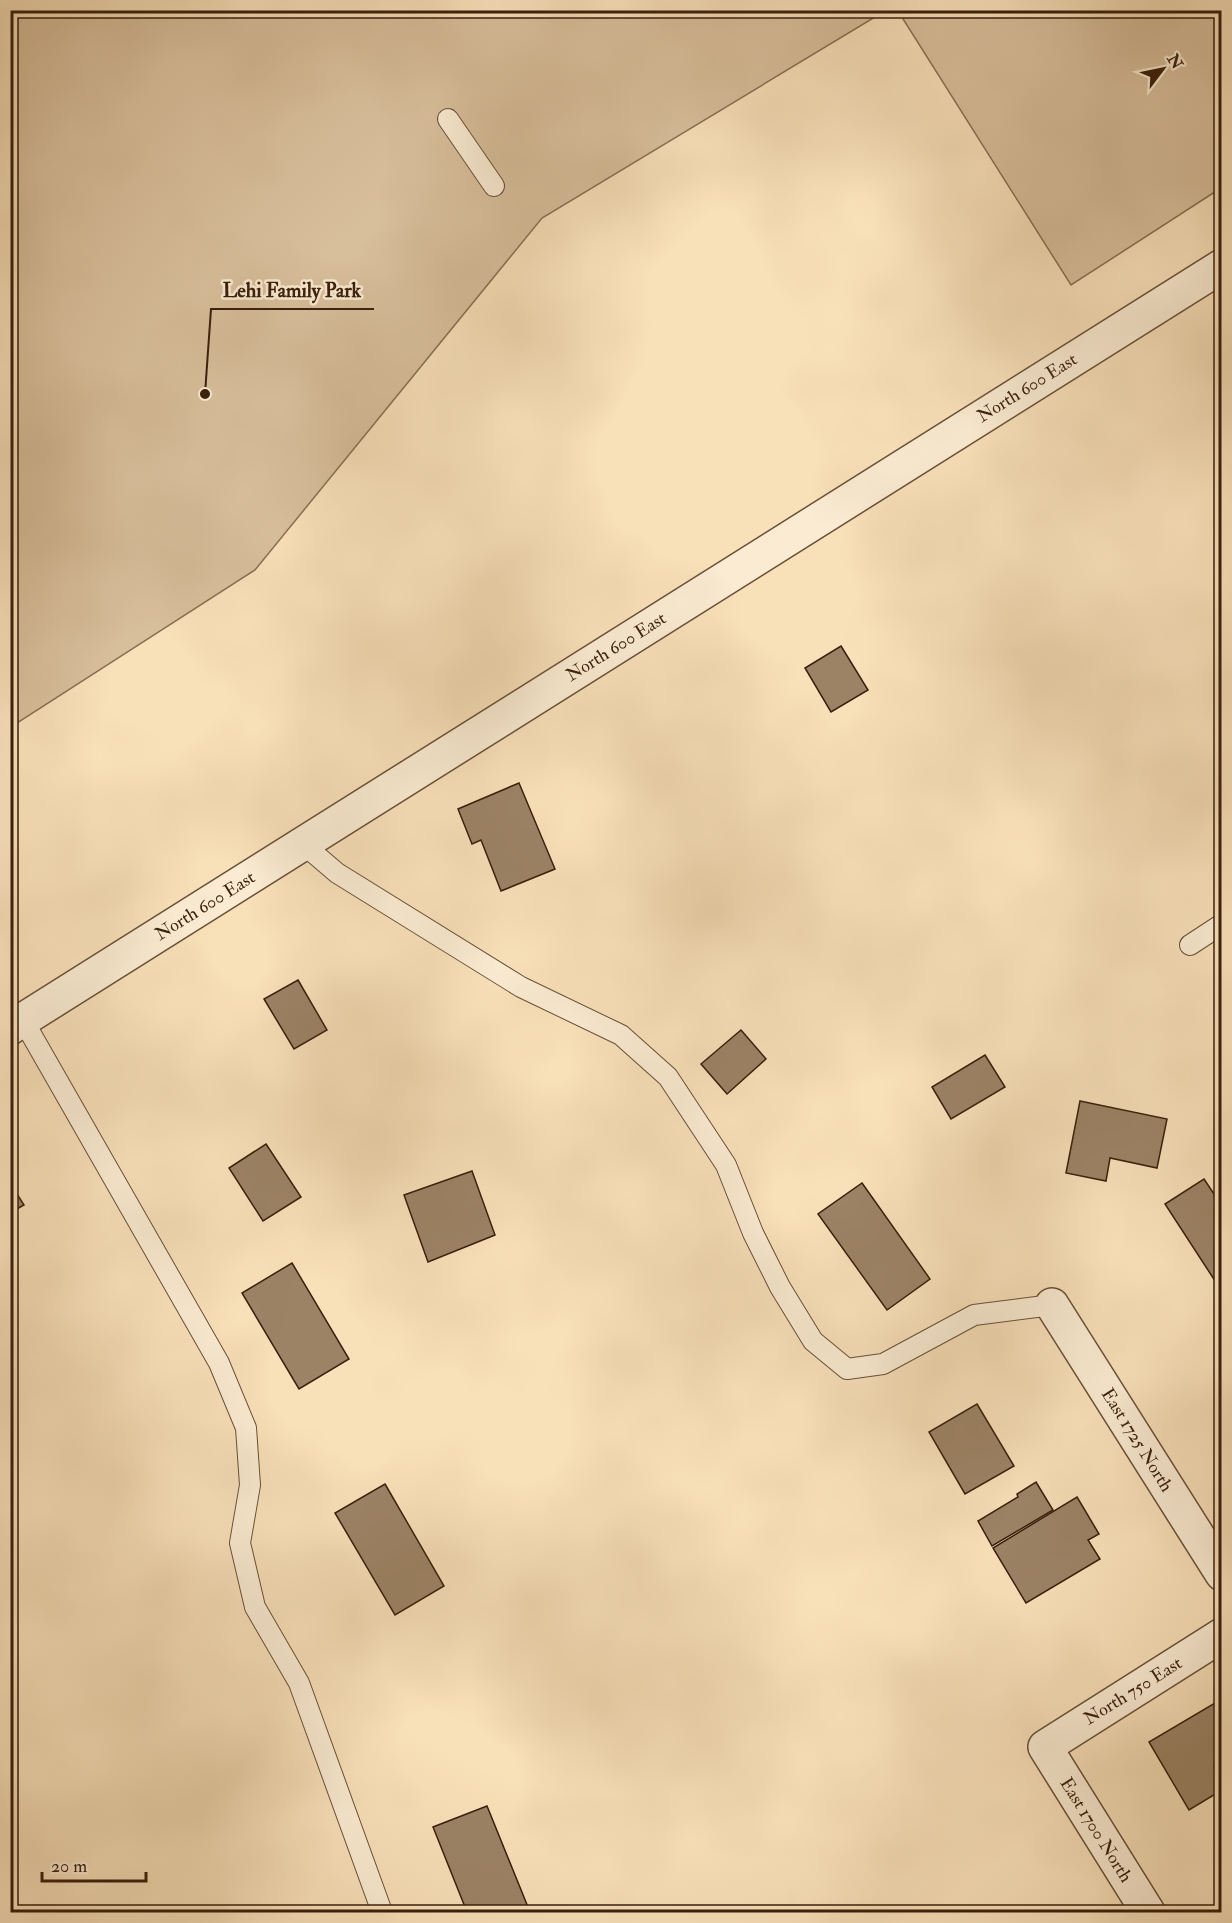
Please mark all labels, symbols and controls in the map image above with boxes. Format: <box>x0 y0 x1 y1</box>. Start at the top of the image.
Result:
north arrow <box>1133 39 1193 99</box>
text: N <box>1162 49 1188 74</box>
callout: Lehi Family Park <box>211 271 374 309</box>
text: Lehi Family Park <box>223 278 362 304</box>
street label: North 600 East <box>973 348 1081 428</box>
street label: North 600 East <box>562 607 670 687</box>
street label: North 600 East <box>151 866 259 946</box>
street label: East 1725 North <box>1096 1384 1178 1497</box>
street label: North 750 East <box>1080 1652 1187 1730</box>
street label: East 1700 North <box>1055 1773 1138 1887</box>
scale bar <box>42 1845 146 1883</box>
text: 20 m <box>51 1855 87 1878</box>

